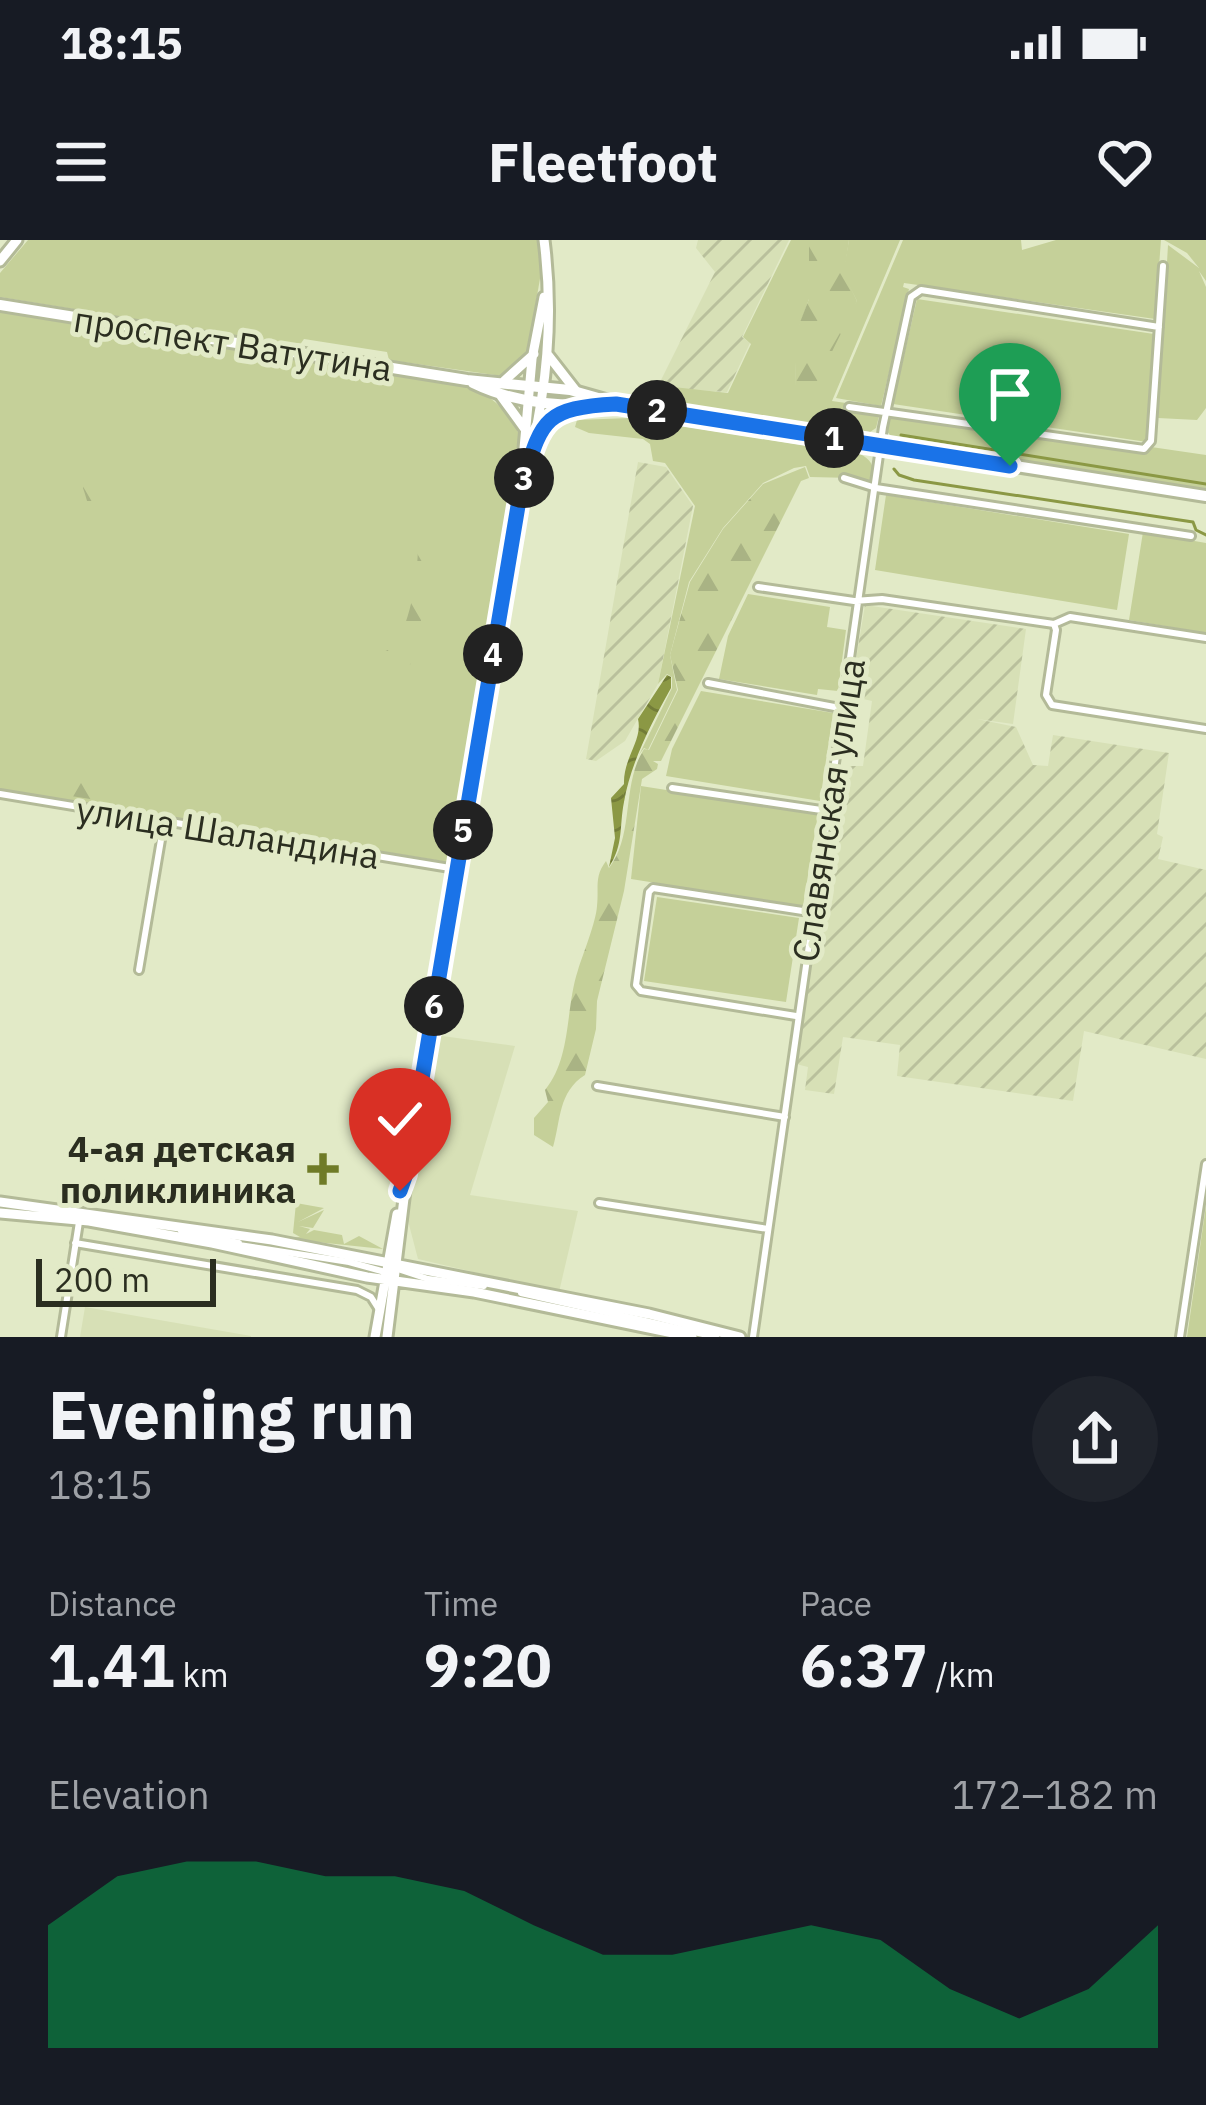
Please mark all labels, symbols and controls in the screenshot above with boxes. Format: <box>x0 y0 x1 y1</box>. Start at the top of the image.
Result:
text: 18:15 <box>60 13 183 71</box>
text: Fleetfoot <box>488 127 718 197</box>
icon: menu <box>48 129 114 195</box>
icon: heart <box>1092 129 1158 195</box>
street label: проспект Ватутина <box>71 295 395 391</box>
pin <box>959 343 1061 466</box>
icon: arrive <box>977 361 1043 427</box>
pin: 2 <box>627 380 687 440</box>
text: 2 <box>647 388 667 431</box>
pin: 1 <box>804 408 864 468</box>
text: 1 <box>824 416 844 459</box>
pin: 3 <box>494 448 554 508</box>
text: 3 <box>514 456 534 499</box>
pin: 4 <box>463 624 523 684</box>
text: 4 <box>483 632 503 675</box>
street label: Славянская улица <box>781 655 875 965</box>
street label: улица Шаландина <box>73 785 383 879</box>
pin: 5 <box>433 800 493 860</box>
text: 5 <box>453 808 473 851</box>
pin: 6 <box>404 976 464 1036</box>
text: 6 <box>424 984 444 1027</box>
pin <box>349 1068 451 1191</box>
icon: check <box>367 1086 433 1152</box>
place label: 4-ая детская поликлиника <box>60 1125 296 1213</box>
marker: 4-ая детская поликлиника <box>307 1153 339 1185</box>
scale bar <box>36 1253 216 1306</box>
text: 200 m <box>54 1258 150 1301</box>
text: Evening run <box>48 1371 415 1457</box>
button: share <box>1032 1376 1158 1502</box>
text: 18:15 <box>48 1459 153 1510</box>
text: Distance <box>48 1582 177 1625</box>
text: Time <box>424 1582 498 1625</box>
text: Pace <box>800 1582 872 1625</box>
text: 1.41 <box>48 1625 175 1704</box>
text: 9:20 <box>424 1625 552 1704</box>
text: 6:37 <box>800 1625 928 1704</box>
text: km <box>175 1653 229 1696</box>
text: /km <box>928 1653 994 1696</box>
text: Elevation <box>48 1769 210 1820</box>
text: 172–182 m <box>951 1769 1158 1820</box>

